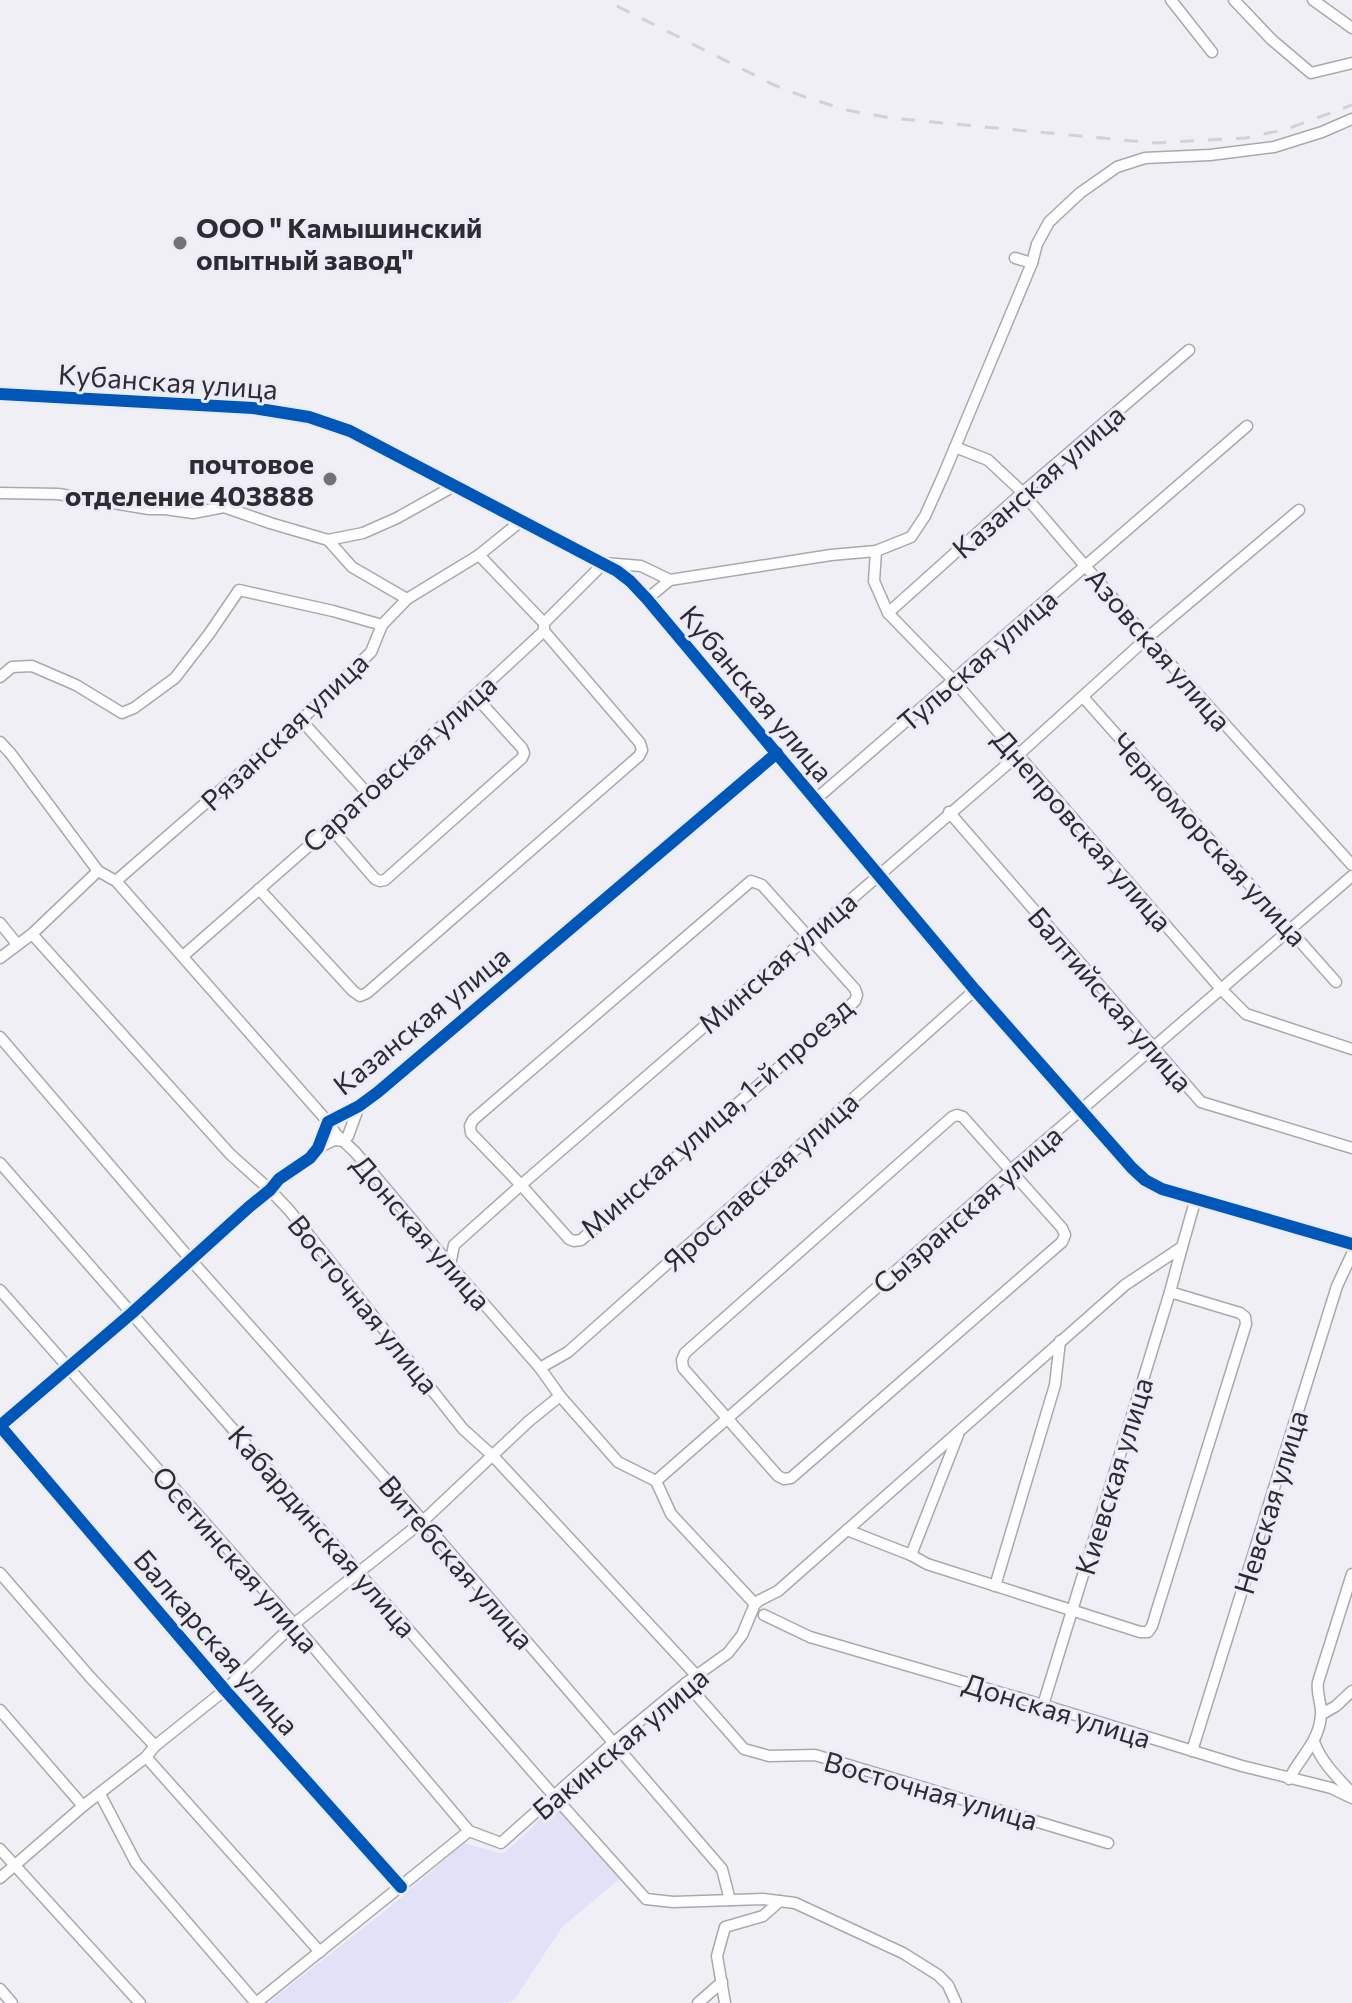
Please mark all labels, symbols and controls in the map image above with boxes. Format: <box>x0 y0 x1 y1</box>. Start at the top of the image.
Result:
place label: ООО " Камышинский опытный завод" <box>196 210 482 276</box>
marker: ООО " Камышинский опытный завод" <box>171 234 189 252</box>
street label: Кубанская улица <box>57 356 279 406</box>
street label: Казанская улица <box>945 397 1131 565</box>
place label: почтовое отделение 403888 <box>65 446 314 512</box>
marker: почтовое отделение 403888 <box>321 470 339 488</box>
street label: Азовская улица <box>1079 561 1239 737</box>
street label: Тульская улица <box>890 581 1064 739</box>
street label: Кубанская улица <box>673 598 841 788</box>
street label: Рязанская улица <box>193 645 375 817</box>
street label: Саратовская улица <box>295 667 503 859</box>
street label: Днепровская улица <box>986 722 1180 938</box>
street label: Черноморская улица <box>1105 725 1315 953</box>
street label: Минская улица <box>691 884 863 1040</box>
street label: Балтийская улица <box>1022 900 1200 1098</box>
street label: Казанская улица <box>326 938 516 1102</box>
street label: Минская улица, 1-й проезд <box>573 989 859 1245</box>
street label: Ярославская улица <box>655 1084 865 1278</box>
street label: Сызранская улица <box>865 1117 1069 1301</box>
street label: Донская улица <box>345 1147 499 1317</box>
street label: Восточная улица <box>281 1208 447 1400</box>
street label: Киевская улица <box>1067 1373 1159 1579</box>
street label: Невская улица <box>1226 1406 1314 1598</box>
street label: Кабардинская улица <box>222 1418 424 1644</box>
street label: Осетинская улица <box>146 1459 326 1659</box>
street label: Витебская улица <box>372 1468 542 1656</box>
street label: Балкарская улица <box>127 1542 307 1742</box>
street label: Бакинская улица <box>525 1660 715 1826</box>
street label: Донская улица <box>959 1665 1155 1755</box>
street label: Восточная улица <box>820 1743 1042 1837</box>

